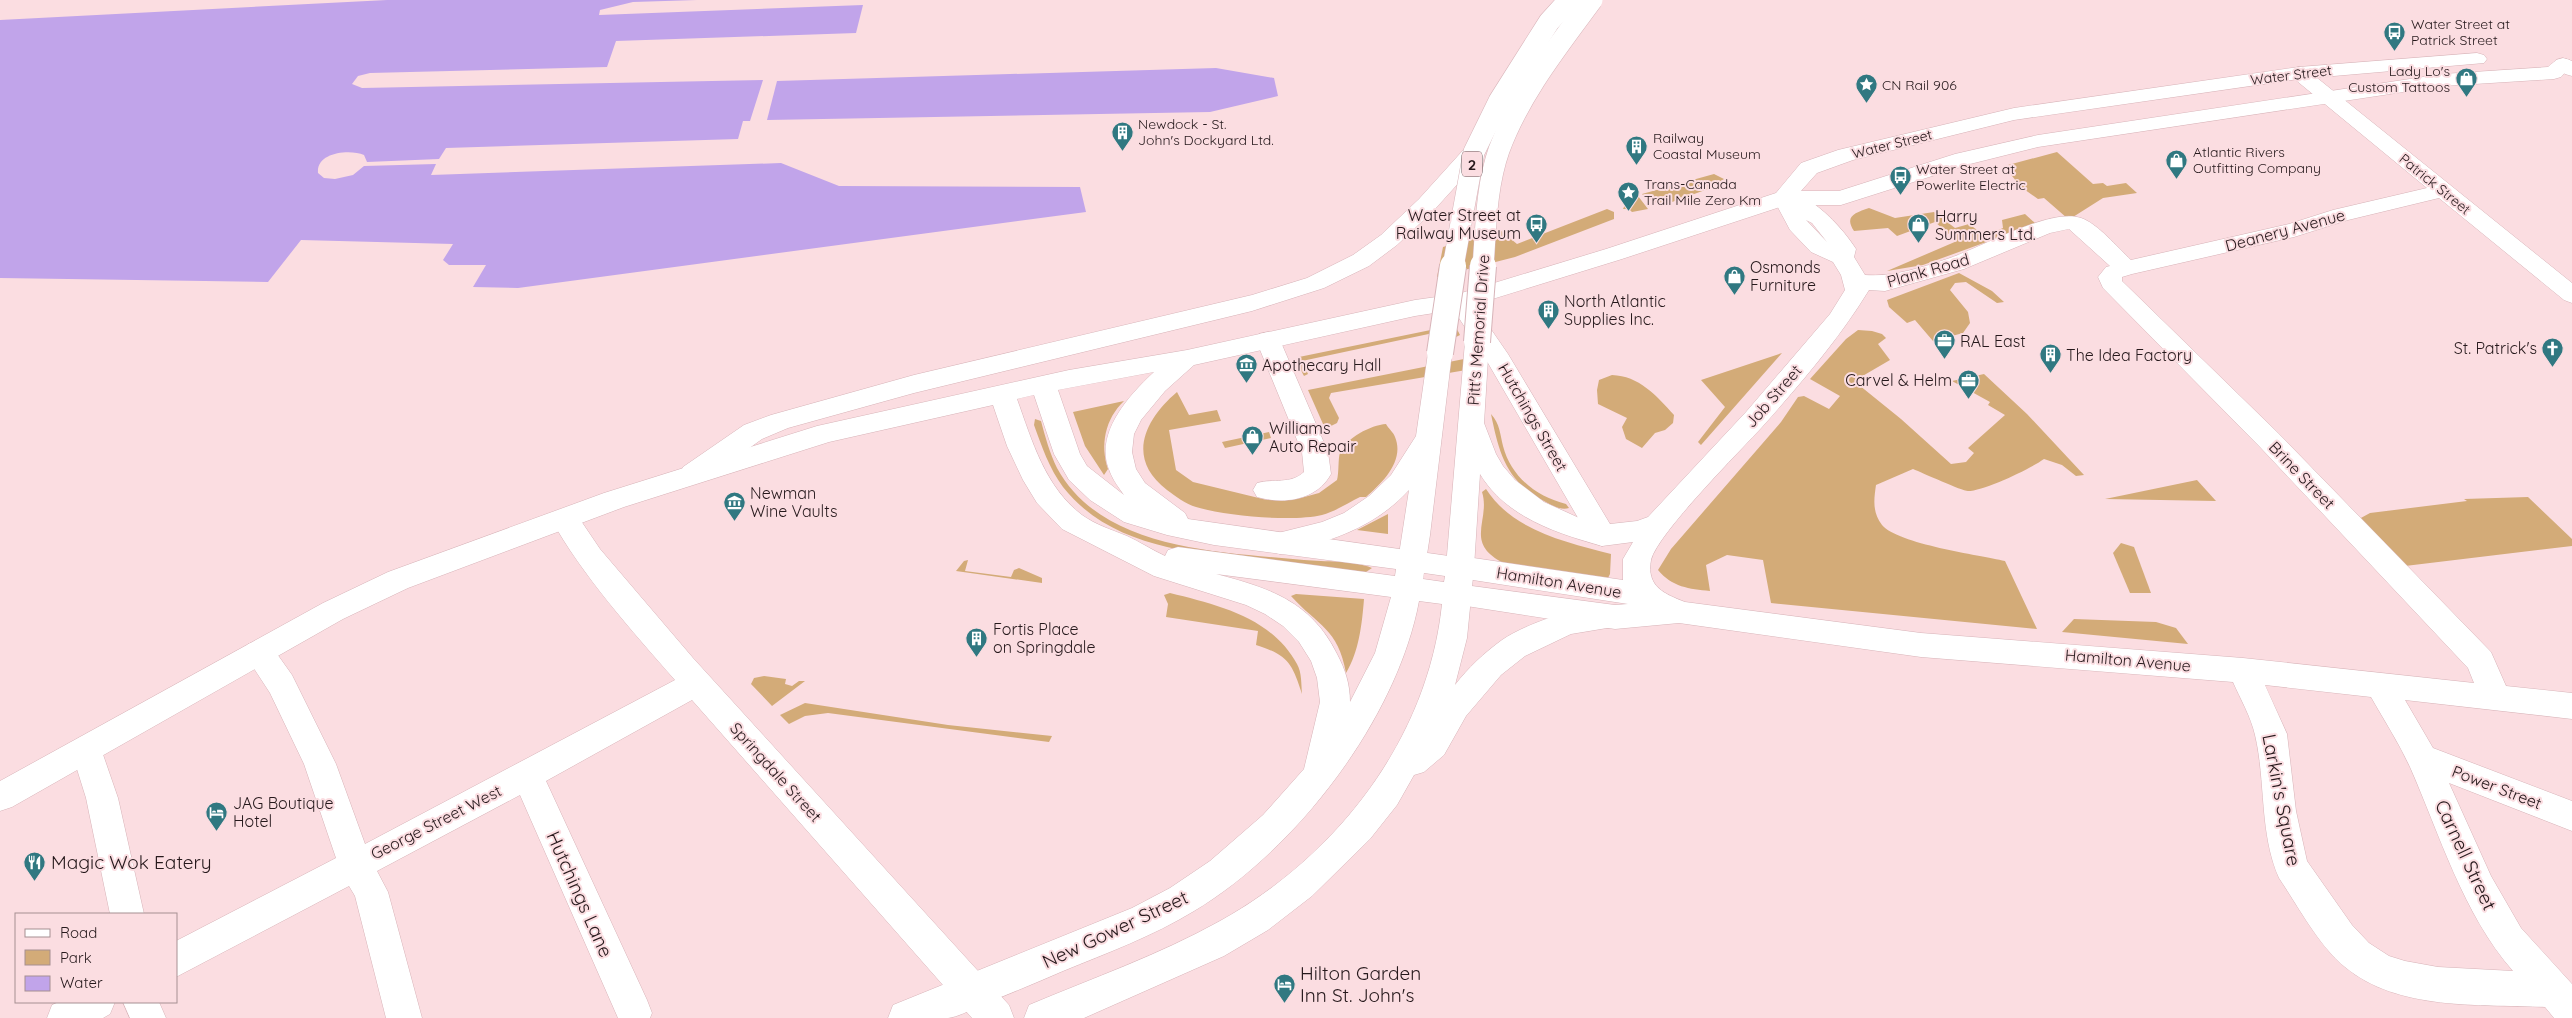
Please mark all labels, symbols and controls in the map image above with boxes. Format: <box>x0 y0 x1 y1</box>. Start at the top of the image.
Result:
place label: Water Street at Patrick Street <box>2411 15 2510 49</box>
bus stop icon: Water Street at Patrick Street <box>2383 20 2407 51</box>
street label: Water Street <box>2249 61 2333 89</box>
place label: Lady Lo's Custom Tattoos <box>2348 62 2450 96</box>
shop icon: Lady Lo's Custom Tattoos <box>2454 67 2478 98</box>
place icon: CN Rail 906 <box>1854 73 1878 104</box>
place label: CN Rail 906 <box>1882 76 1957 94</box>
place label: Newdock - St. John's Dockyard Ltd. <box>1138 115 1274 149</box>
building icon: Newdock - St. John's Dockyard Ltd. <box>1110 120 1134 151</box>
street label: Water Street <box>1850 125 1934 163</box>
place label: Railway Coastal Museum <box>1653 129 1761 163</box>
building icon: Railway Coastal Museum <box>1625 134 1649 165</box>
place label: Atlantic Rivers Outfitting Company <box>2193 143 2321 177</box>
shop icon: Atlantic Rivers Outfitting Company <box>2165 148 2189 179</box>
street label: Patrick Street <box>2396 150 2475 218</box>
road number: 2 <box>1462 152 1482 176</box>
place label: Water Street at Powerlite Electric <box>1916 160 2026 194</box>
bus stop icon: Water Street at Powerlite Electric <box>1888 165 1912 196</box>
place label: Trans-Canada Trail Mile Zero Km <box>1644 175 1761 209</box>
place icon: Trans-Canada Trail Mile Zero Km <box>1616 180 1640 211</box>
street label: Deanery Avenue <box>2223 204 2347 256</box>
place label: Water Street at Railway Museum <box>1396 205 1521 243</box>
place label: Harry Summers Ltd. <box>1935 206 2036 244</box>
bus stop icon: Water Street at Railway Museum <box>1525 212 1549 243</box>
shop icon: Harry Summers Ltd. <box>1907 213 1931 244</box>
street label: Plank Road <box>1884 249 1972 291</box>
street label: Pitt's Memorial Drive <box>1463 254 1493 406</box>
place label: Osmonds Furniture <box>1750 257 1820 295</box>
shop icon: Osmonds Furniture <box>1722 264 1746 295</box>
place label: North Atlantic Supplies Inc. <box>1564 291 1666 329</box>
building icon: North Atlantic Supplies Inc. <box>1536 298 1560 329</box>
office icon: RAL East <box>1932 329 1956 360</box>
place label: RAL East <box>1960 331 2026 351</box>
church icon: St. Patrick's <box>2541 336 2565 367</box>
place label: St. Patrick's <box>2454 338 2537 358</box>
building icon: The Idea Factory <box>2038 343 2062 374</box>
place label: The Idea Factory <box>2066 345 2192 365</box>
museum icon: Apothecary Hall <box>1234 353 1258 384</box>
place label: Apothecary Hall <box>1262 355 1381 375</box>
street label: Hutchings Street <box>1494 359 1572 475</box>
street label: Job Street <box>1740 361 1806 431</box>
office icon: Carvel & Helm <box>1956 368 1980 399</box>
place label: Carvel & Helm <box>1845 370 1952 390</box>
place label: Williams Auto Repair <box>1269 418 1356 456</box>
shop icon: Williams Auto Repair <box>1241 425 1265 456</box>
street label: Brine Street <box>2265 437 2339 513</box>
place label: Newman Wine Vaults <box>750 483 838 521</box>
museum icon: Newman Wine Vaults <box>722 490 746 521</box>
street label: Hamilton Avenue <box>1495 562 1623 602</box>
place label: Fortis Place on Springdale <box>993 619 1095 657</box>
building icon: Fortis Place on Springdale <box>965 626 989 657</box>
street label: Hamilton Avenue <box>2064 645 2192 675</box>
street label: Springdale Street <box>726 718 826 826</box>
street label: Larkin's Square <box>2257 732 2307 868</box>
street label: Power Street <box>2449 761 2545 813</box>
street label: George Street West <box>367 780 505 864</box>
place label: JAG Boutique Hotel <box>233 793 334 831</box>
street label: Carnell Street <box>2430 796 2502 914</box>
hotel icon: JAG Boutique Hotel <box>205 800 229 831</box>
street label: Hutchings Lane <box>541 827 619 961</box>
restaurant icon: Magic Wok Eatery <box>23 850 47 881</box>
place label: Magic Wok Eatery <box>51 850 212 874</box>
street label: New Gower Street <box>1038 885 1192 973</box>
legend <box>15 913 178 1003</box>
text: Road <box>60 923 97 942</box>
text: Park <box>60 948 92 967</box>
place label: Hilton Garden Inn St. John's <box>1300 961 1421 1007</box>
hotel icon: Hilton Garden Inn St. John's <box>1272 972 1296 1003</box>
text: Water <box>60 973 103 992</box>

